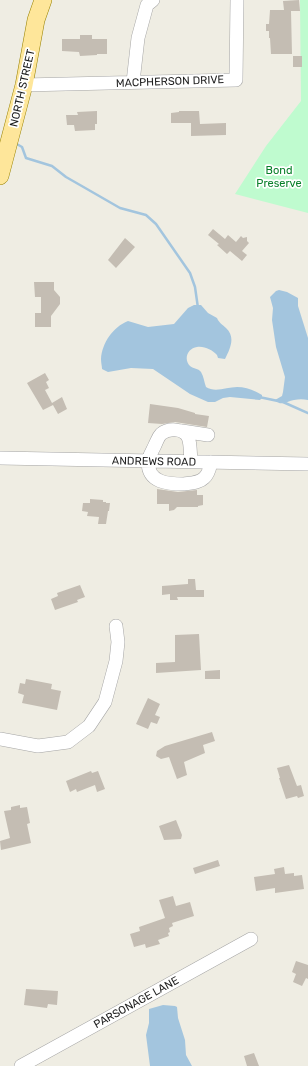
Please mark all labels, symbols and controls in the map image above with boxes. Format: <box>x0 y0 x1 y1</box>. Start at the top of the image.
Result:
street label: NORTH STREET <box>7 47 38 128</box>
street label: MACPHERSON DRIVE <box>116 73 225 90</box>
park label: Bond Preserve <box>256 164 302 190</box>
street label: ANDREWS ROAD <box>112 454 196 469</box>
street label: PARSONAGE LANE <box>92 974 181 1031</box>

